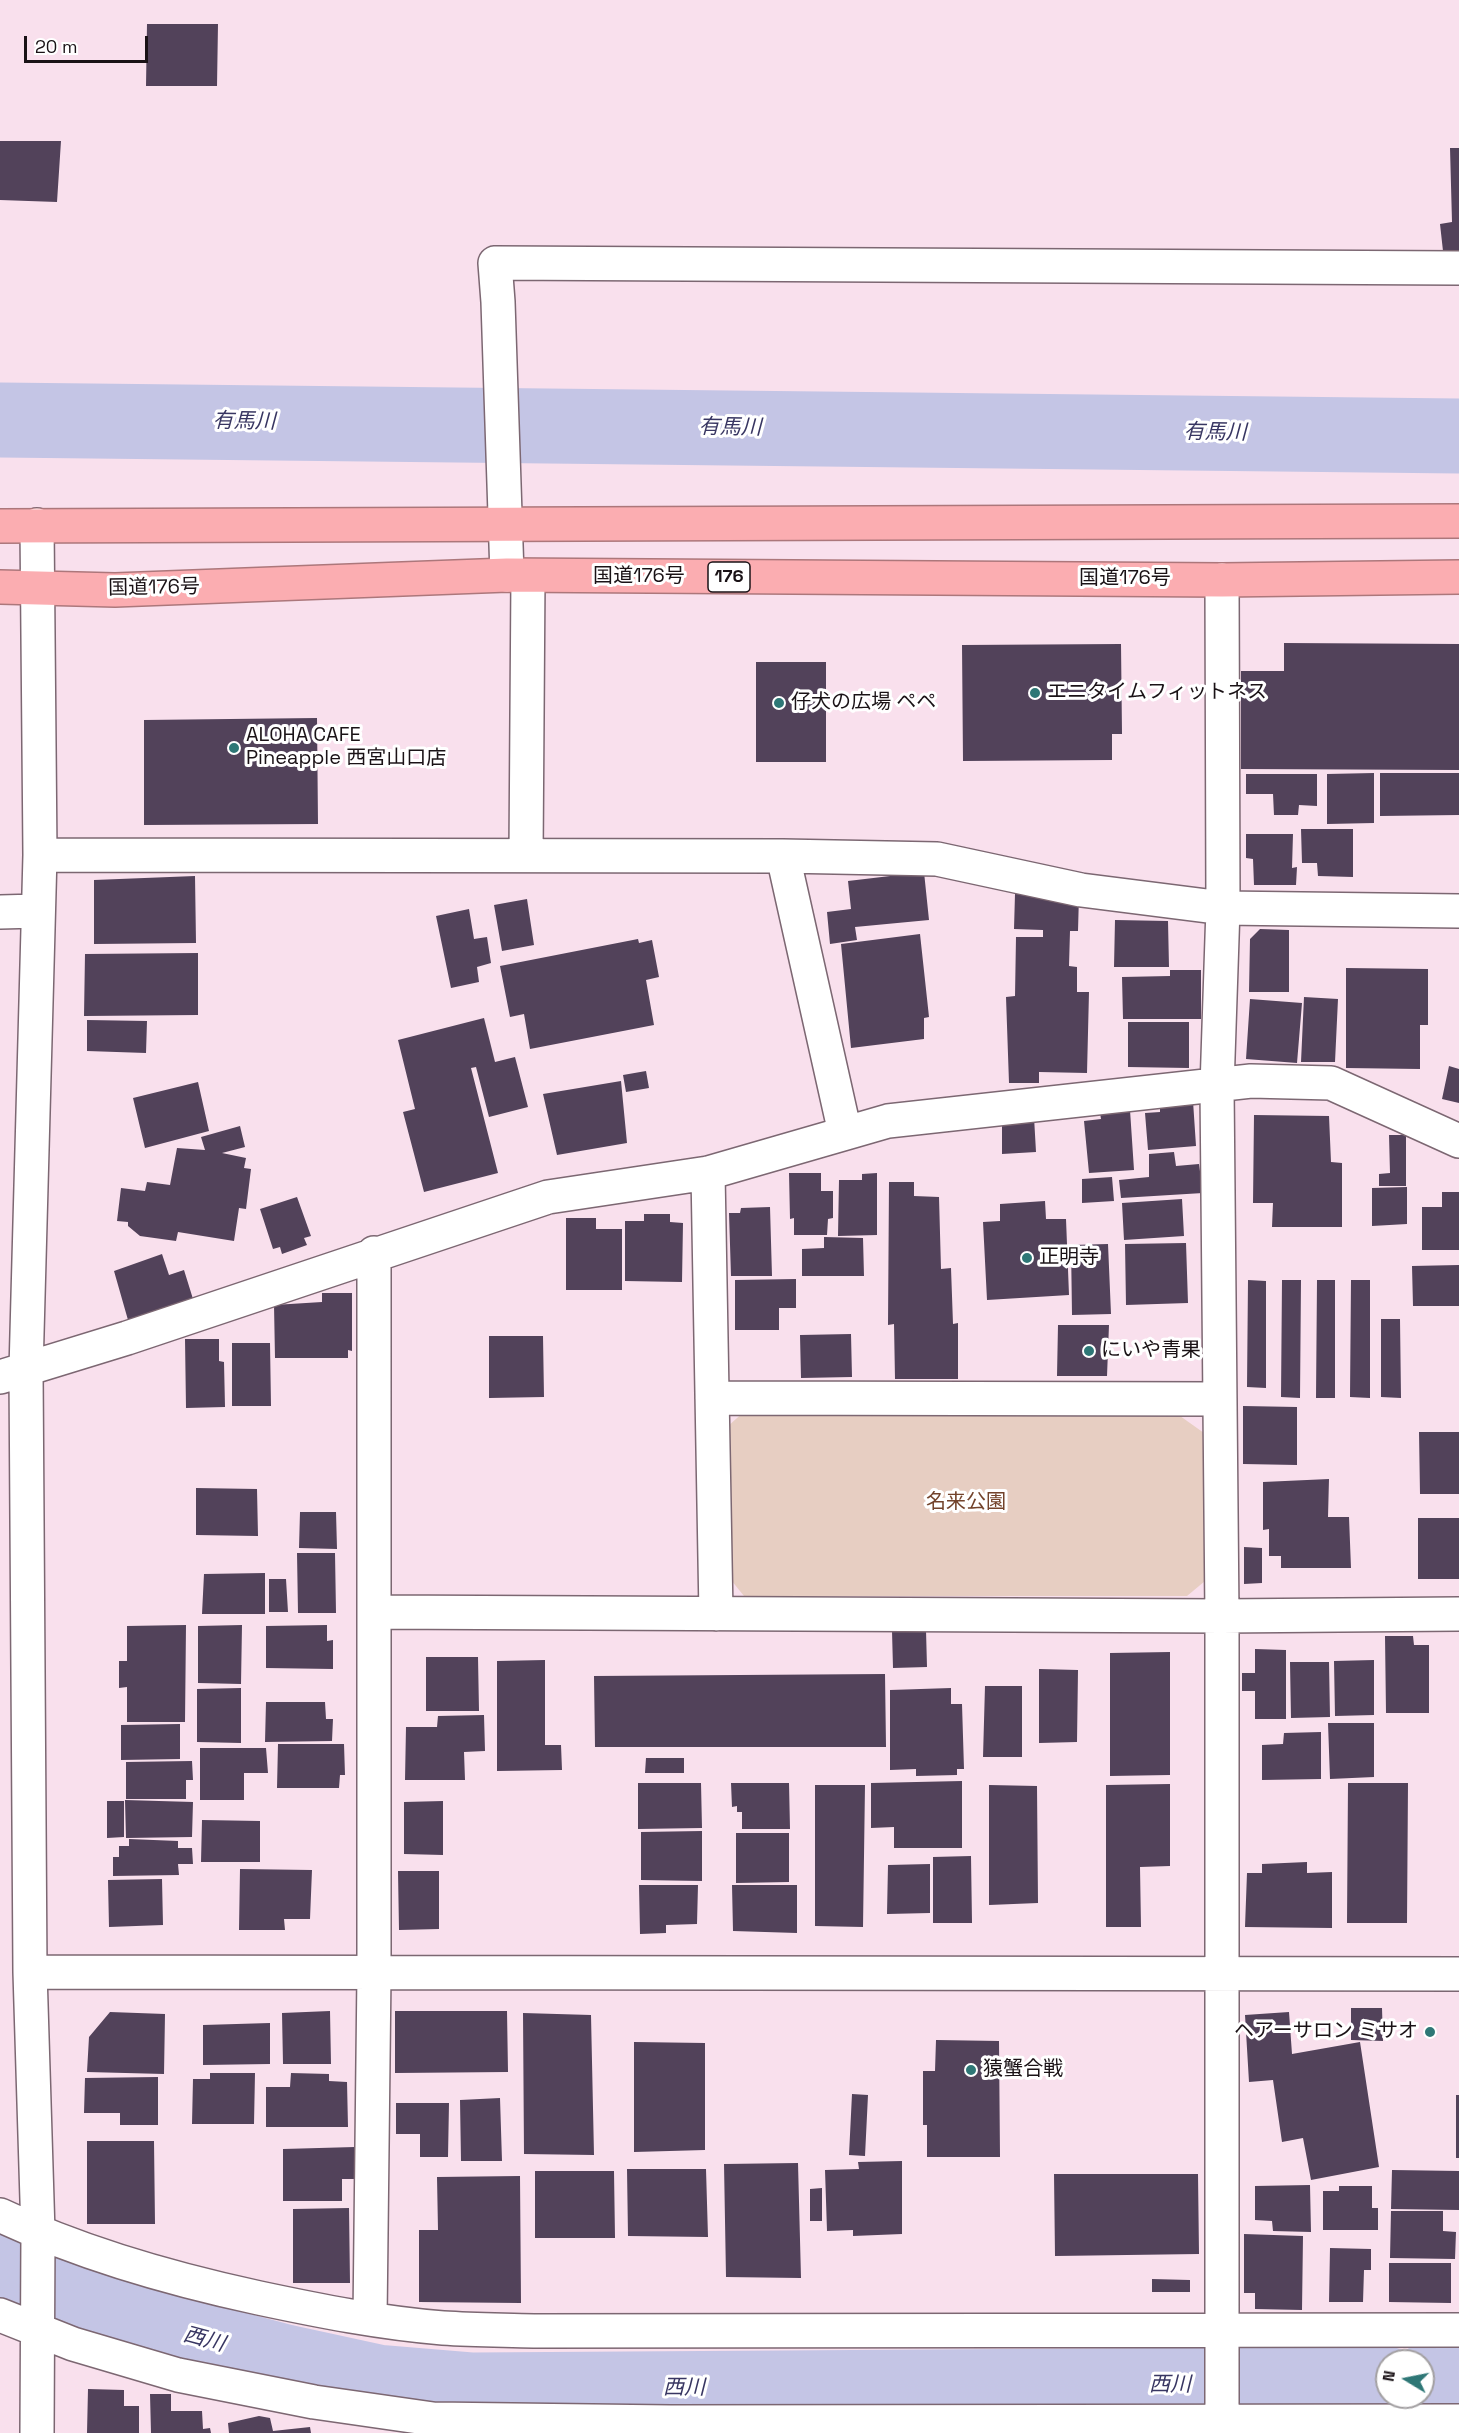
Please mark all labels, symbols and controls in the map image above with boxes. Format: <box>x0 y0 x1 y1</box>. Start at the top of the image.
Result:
scale bar <box>27 24 152 62</box>
text: 20 m <box>35 35 78 58</box>
water label: 有馬川 <box>212 409 276 435</box>
water label: 有馬川 <box>698 415 762 441</box>
water label: 有馬川 <box>1183 420 1247 446</box>
road number: 176 <box>708 562 750 592</box>
street label: 国道176号 <box>593 565 685 589</box>
street label: 国道176号 <box>1079 567 1171 591</box>
street label: 国道176号 <box>108 575 200 601</box>
place label: エニタイムフィットネス <box>1047 681 1267 705</box>
marker: エニタイムフィットネス <box>1028 686 1042 700</box>
place label: 仔犬の広場 ペペ <box>791 691 936 715</box>
marker: 仔犬の広場 ペペ <box>772 696 786 710</box>
place label: ALOHA CAFE Pineapple 西宮山口店 <box>246 724 446 771</box>
marker: ALOHA CAFE Pineapple 西宮山口店 <box>227 741 241 755</box>
place label: 正明寺 <box>1039 1246 1099 1270</box>
marker: 正明寺 <box>1020 1251 1034 1265</box>
place label: にいや青果 <box>1101 1339 1201 1363</box>
marker: にいや青果 <box>1082 1344 1096 1358</box>
park label: 名来公園 <box>926 1491 1006 1515</box>
place label: ヘアーサロン ミサオ <box>1234 2020 1418 2044</box>
marker: ヘアーサロン ミサオ <box>1423 2025 1437 2039</box>
place label: 猿蟹合戦 <box>983 2058 1063 2082</box>
marker: 猿蟹合戦 <box>964 2063 978 2077</box>
water label: 西川 <box>180 2322 228 2358</box>
north arrow <box>1375 2349 1435 2409</box>
text: N <box>1377 2369 1400 2383</box>
water label: 西川 <box>1149 2372 1191 2398</box>
water label: 西川 <box>663 2375 705 2401</box>

